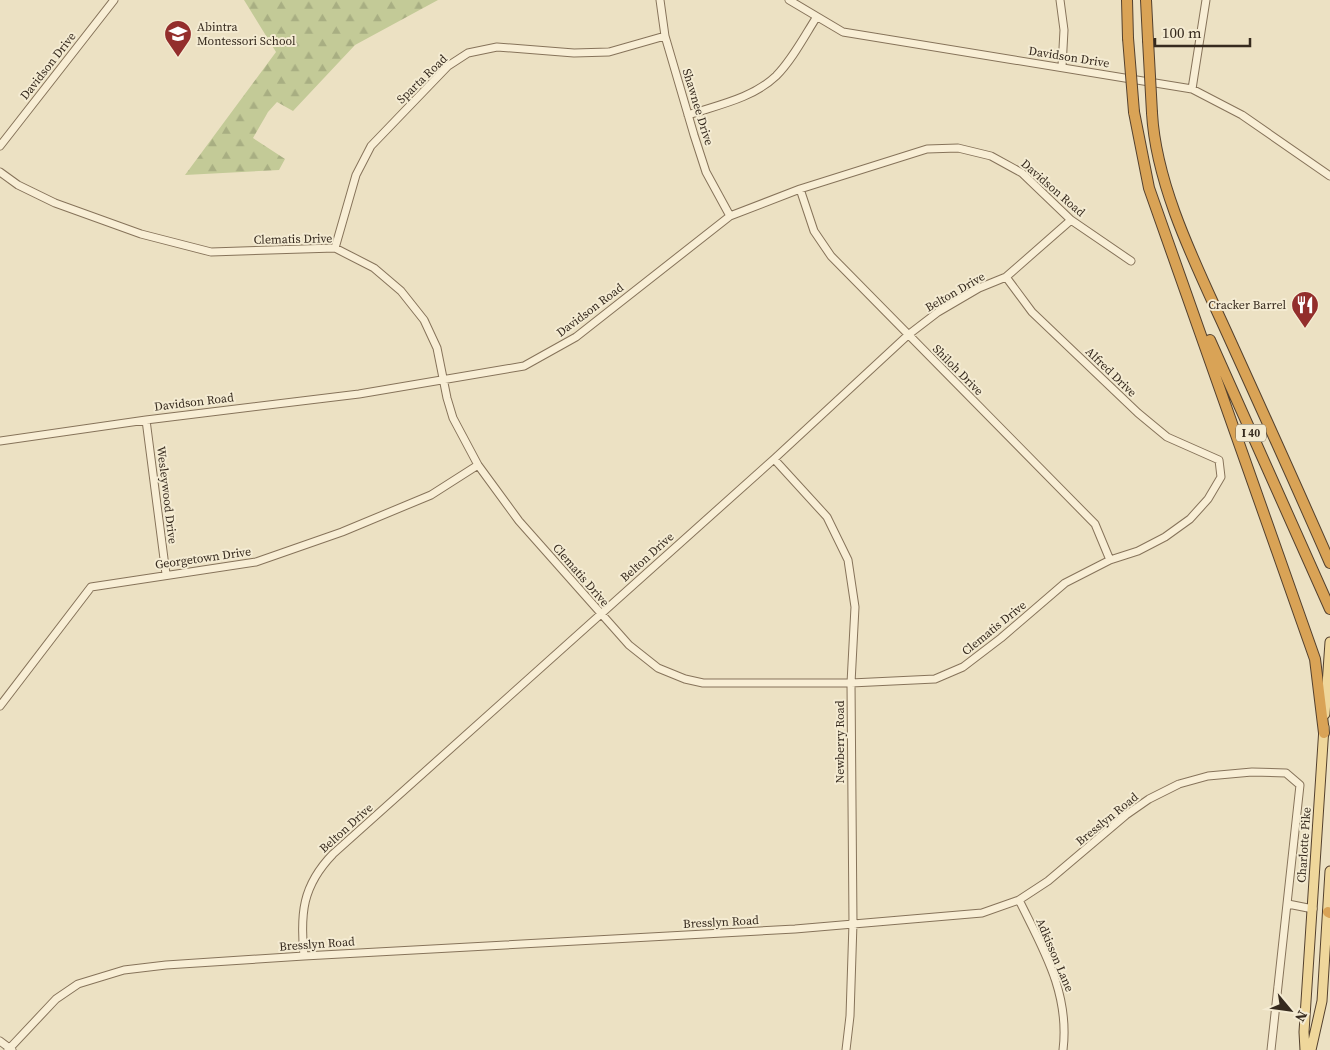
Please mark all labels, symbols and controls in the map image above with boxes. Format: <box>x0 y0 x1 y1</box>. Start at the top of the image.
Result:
scale bar <box>1155 15 1250 47</box>
school or university icon: Abintra Montessori School <box>163 19 193 58</box>
place label: Abintra Montessori School <box>197 19 296 49</box>
text: 100 m <box>1162 22 1202 43</box>
street label: Davidson Drive <box>17 29 79 103</box>
street label: Davidson Drive <box>1027 43 1111 71</box>
street label: Sparta Road <box>393 51 451 107</box>
street label: Shawnee Drive <box>679 67 717 147</box>
street label: Davidson Road <box>1018 156 1089 220</box>
street label: Clematis Drive <box>254 230 332 248</box>
street label: Belton Drive <box>922 268 988 316</box>
street label: Davidson Road <box>553 279 627 340</box>
restaurant icon: Cracker Barrel <box>1290 290 1320 329</box>
place label: Cracker Barrel <box>1208 297 1286 313</box>
street label: Shiloh Drive <box>929 341 987 399</box>
street label: Alfred Drive <box>1082 344 1140 400</box>
street label: Davidson Road <box>153 389 235 415</box>
road number: I 40 <box>1236 424 1266 442</box>
street label: Wesleywood Drive <box>153 445 181 545</box>
street label: Belton Drive <box>617 529 677 585</box>
street label: Clematis Drive <box>549 540 613 610</box>
street label: Georgetown Drive <box>154 543 252 573</box>
street label: Clematis Drive <box>958 597 1030 659</box>
street label: Newberry Road <box>832 700 848 784</box>
street label: Bresslyn Road <box>1073 789 1142 849</box>
street label: Belton Drive <box>316 800 376 856</box>
street label: Charlotte Pike <box>1293 807 1315 883</box>
street label: Bresslyn Road <box>683 912 759 932</box>
street label: Adkisson Lane <box>1032 916 1078 994</box>
street label: Bresslyn Road <box>279 933 356 955</box>
north arrow <box>1265 985 1315 1035</box>
text: N <box>1290 1007 1313 1026</box>

